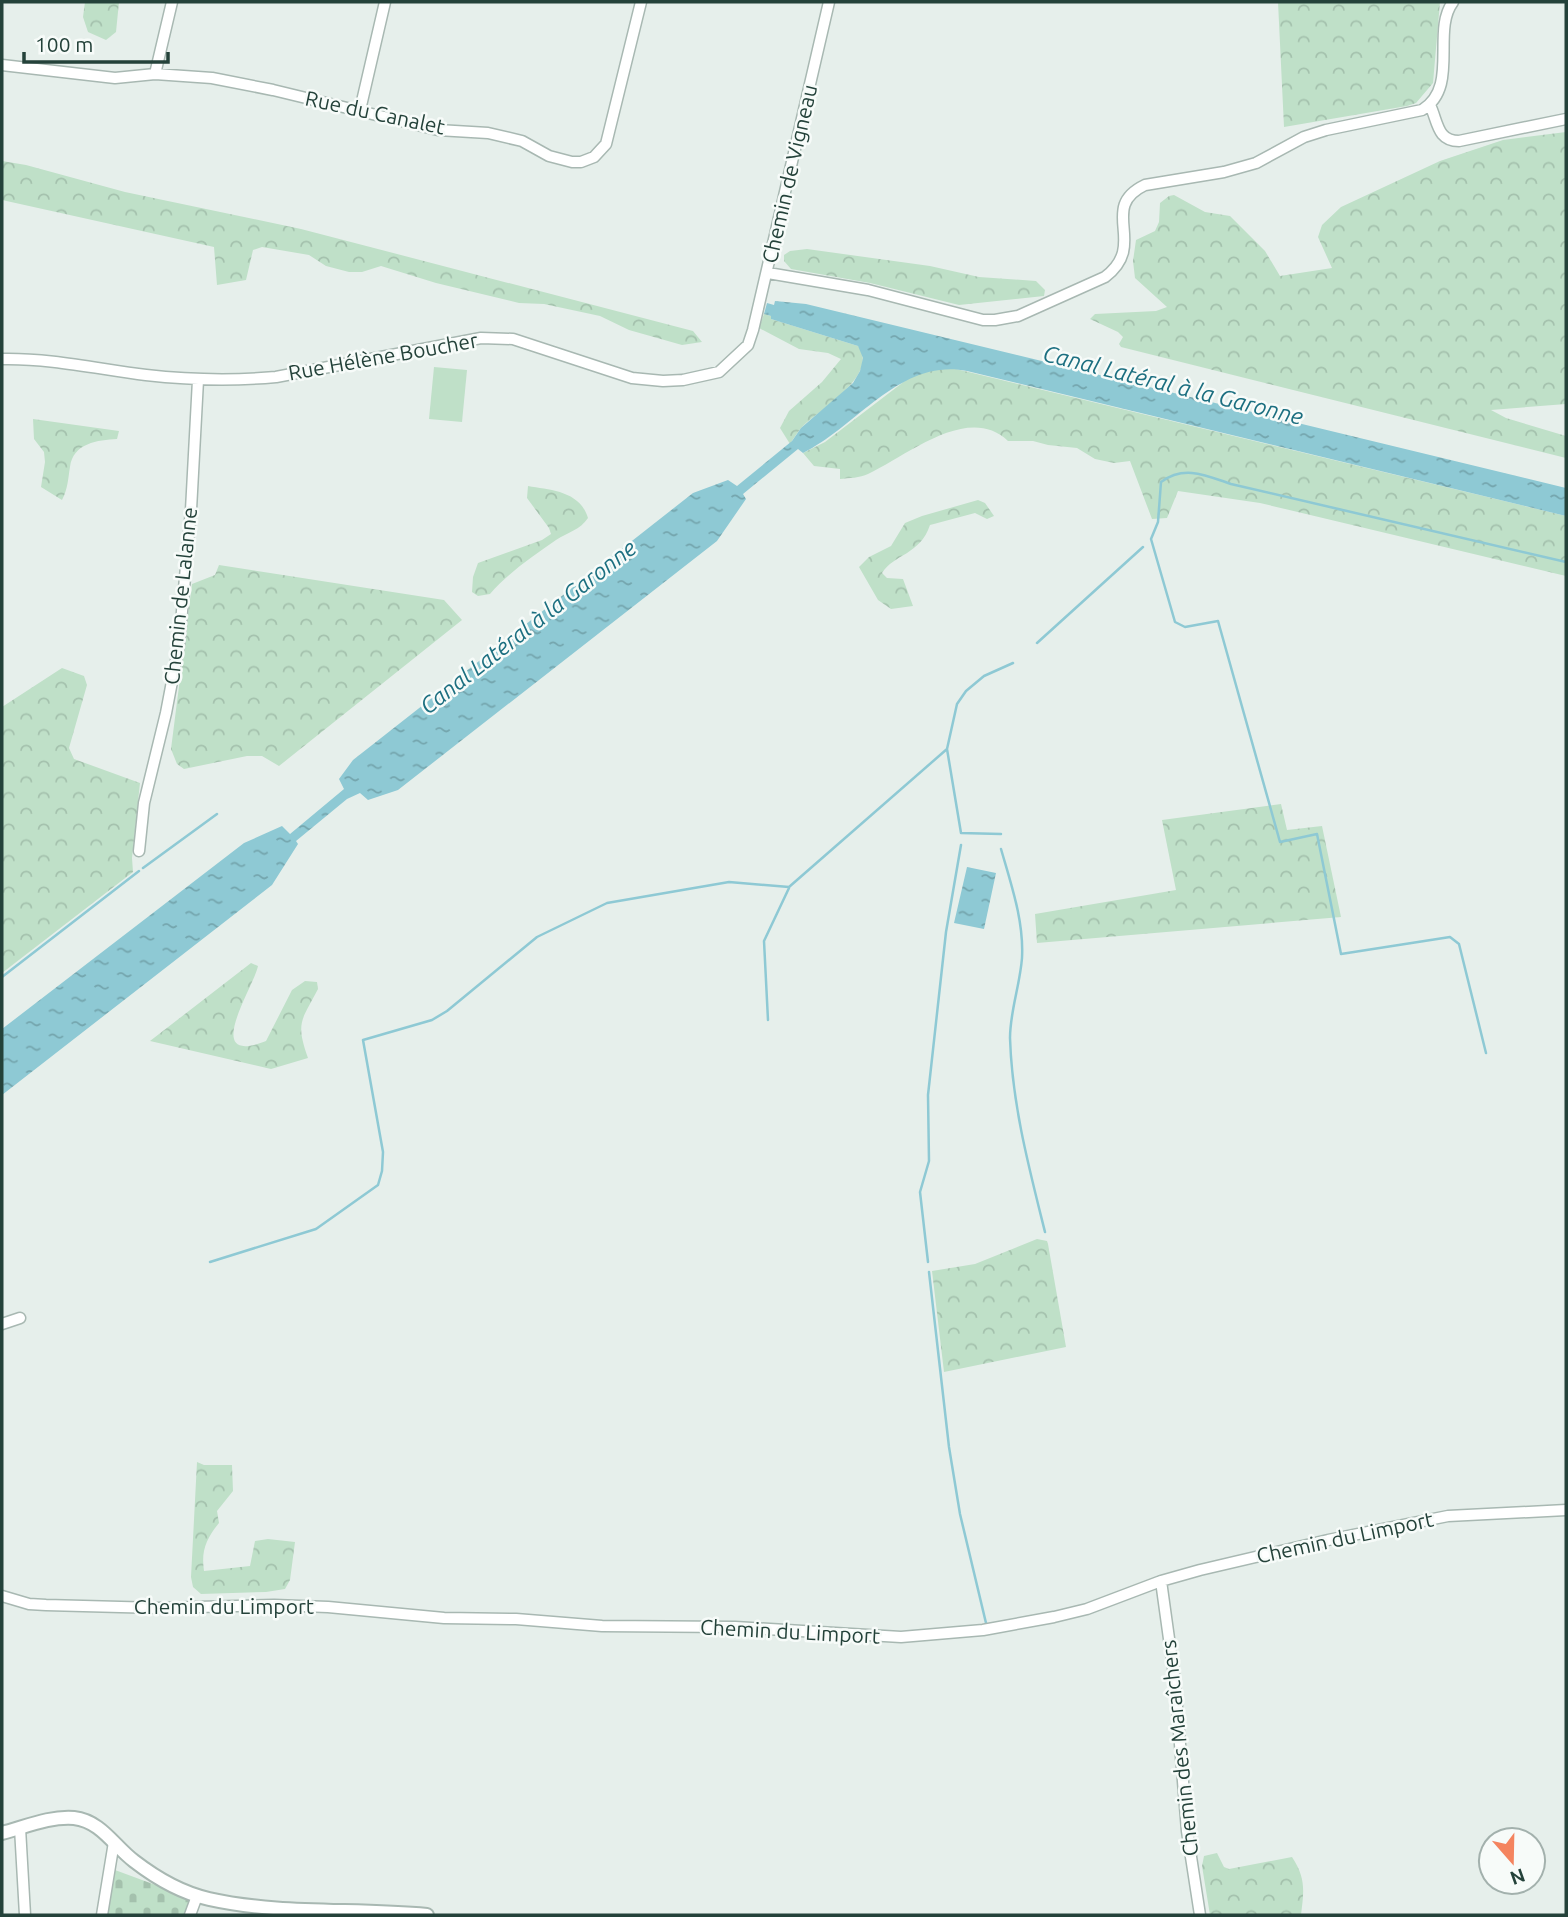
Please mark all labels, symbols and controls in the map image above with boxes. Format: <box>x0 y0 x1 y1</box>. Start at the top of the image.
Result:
scale bar <box>24 21 168 65</box>
text: 100 m <box>35 32 93 56</box>
street label: Chemin de Vigneau <box>757 82 821 265</box>
street label: Rue du Canalet <box>303 85 447 139</box>
street label: Rue Hélène Boucher <box>286 328 480 385</box>
water label: Canal Latéral à la Garonne <box>1040 340 1306 429</box>
street label: Chemin de Lalanne <box>159 506 201 686</box>
water label: Canal Latéral à la Garonne <box>415 534 641 719</box>
street label: Chemin du Limport <box>1254 1507 1435 1567</box>
street label: Chemin du Limport <box>134 1594 314 1618</box>
street label: Chemin du Limport <box>699 1614 881 1648</box>
street label: Chemin des Maraîchers <box>1156 1639 1202 1858</box>
north arrow <box>1477 1826 1547 1896</box>
text: N <box>1507 1864 1528 1890</box>

